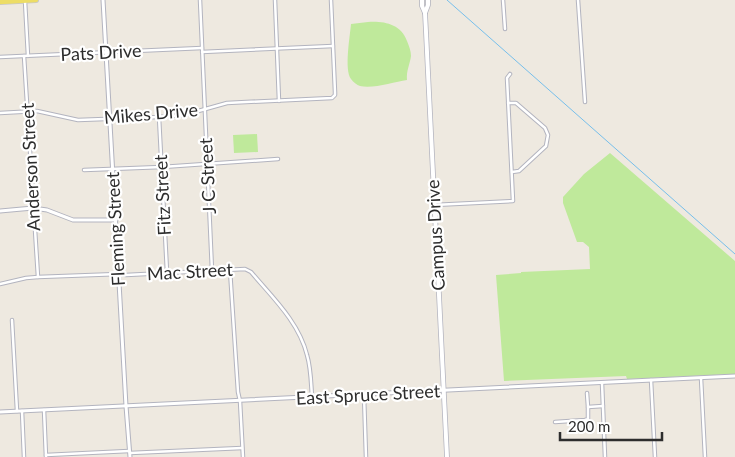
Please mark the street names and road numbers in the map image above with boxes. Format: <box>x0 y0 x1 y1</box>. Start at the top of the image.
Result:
street label: Pats Drive <box>60 39 142 65</box>
street label: Mikes Drive <box>103 98 199 128</box>
street label: Anderson Street <box>16 102 44 232</box>
street label: J C Street <box>194 137 220 215</box>
street label: Fitz Street <box>149 153 175 236</box>
street label: Fleming Street <box>101 171 129 287</box>
street label: Campus Drive <box>421 179 449 291</box>
street label: Mac Street <box>146 258 234 284</box>
street label: East Spruce Street <box>295 379 441 409</box>

